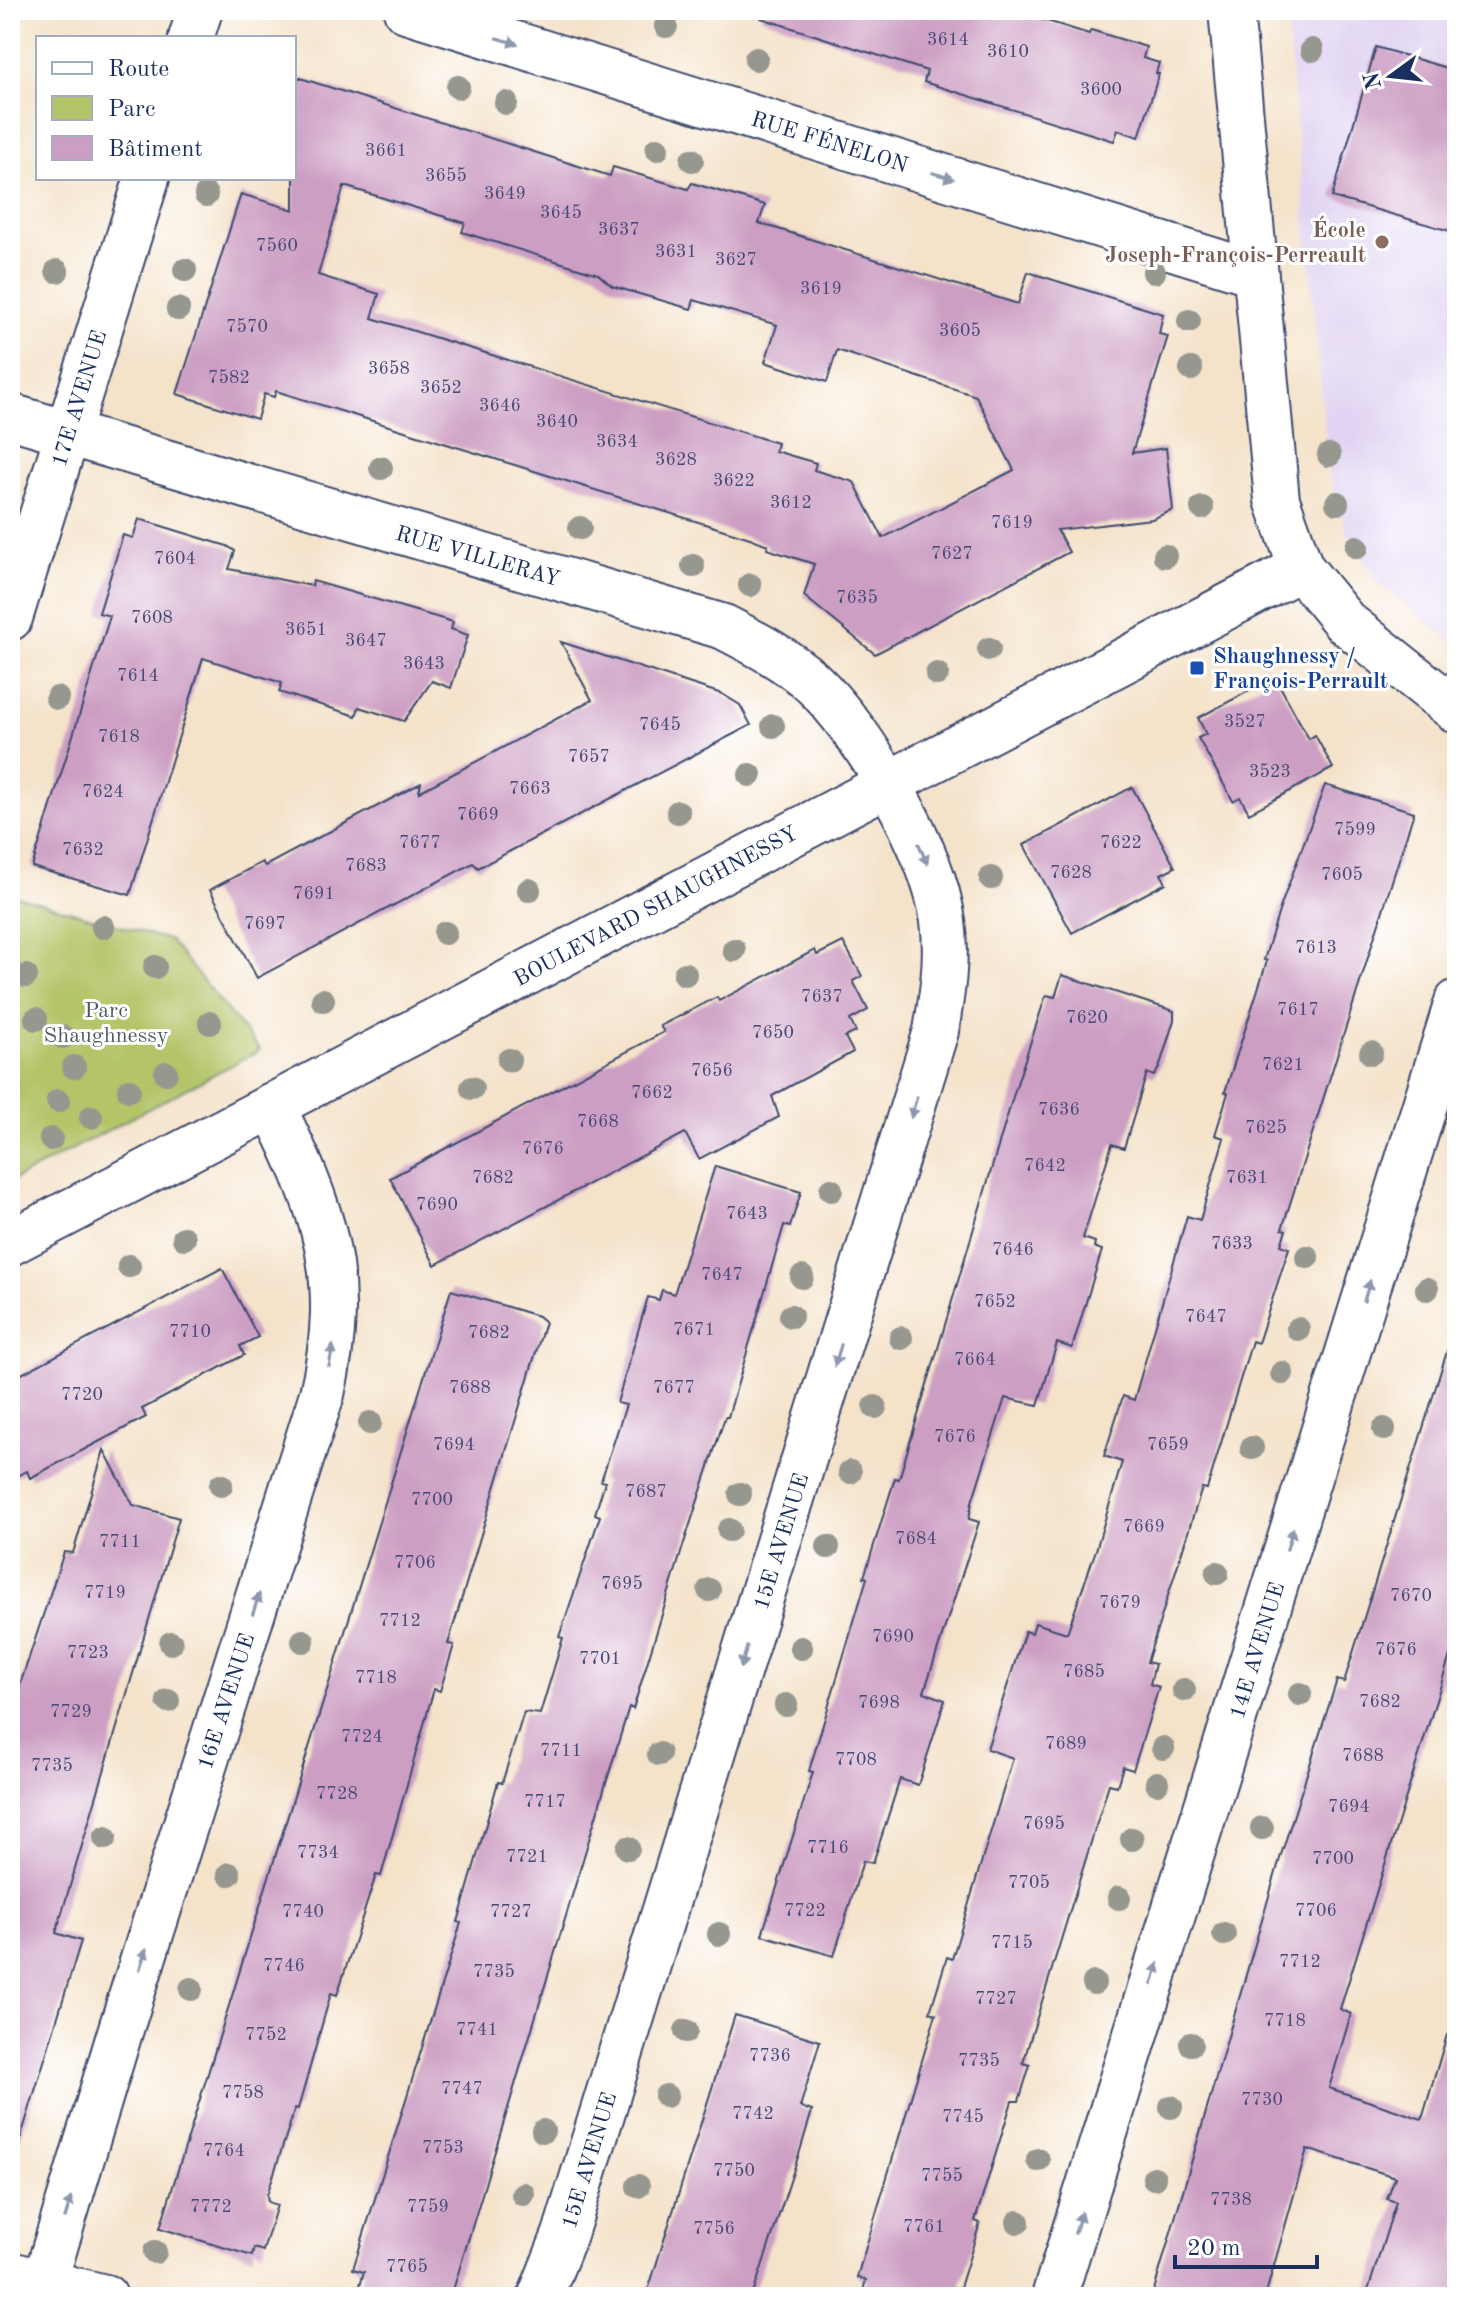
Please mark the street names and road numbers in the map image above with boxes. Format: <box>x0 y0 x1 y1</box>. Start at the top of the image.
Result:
street label: RUE FÉNELON <box>748 106 911 177</box>
street label: 17E AVENUE <box>49 328 111 469</box>
street label: RUE VILLERAY <box>393 523 562 591</box>
street label: BOULEVARD SHAUGHNESSY <box>510 822 801 991</box>
street label: 15E AVENUE <box>751 1471 813 1612</box>
street label: 14E AVENUE <box>1227 1580 1289 1721</box>
street label: 16E AVENUE <box>195 1631 259 1772</box>
street label: 15E AVENUE <box>559 2090 621 2231</box>

